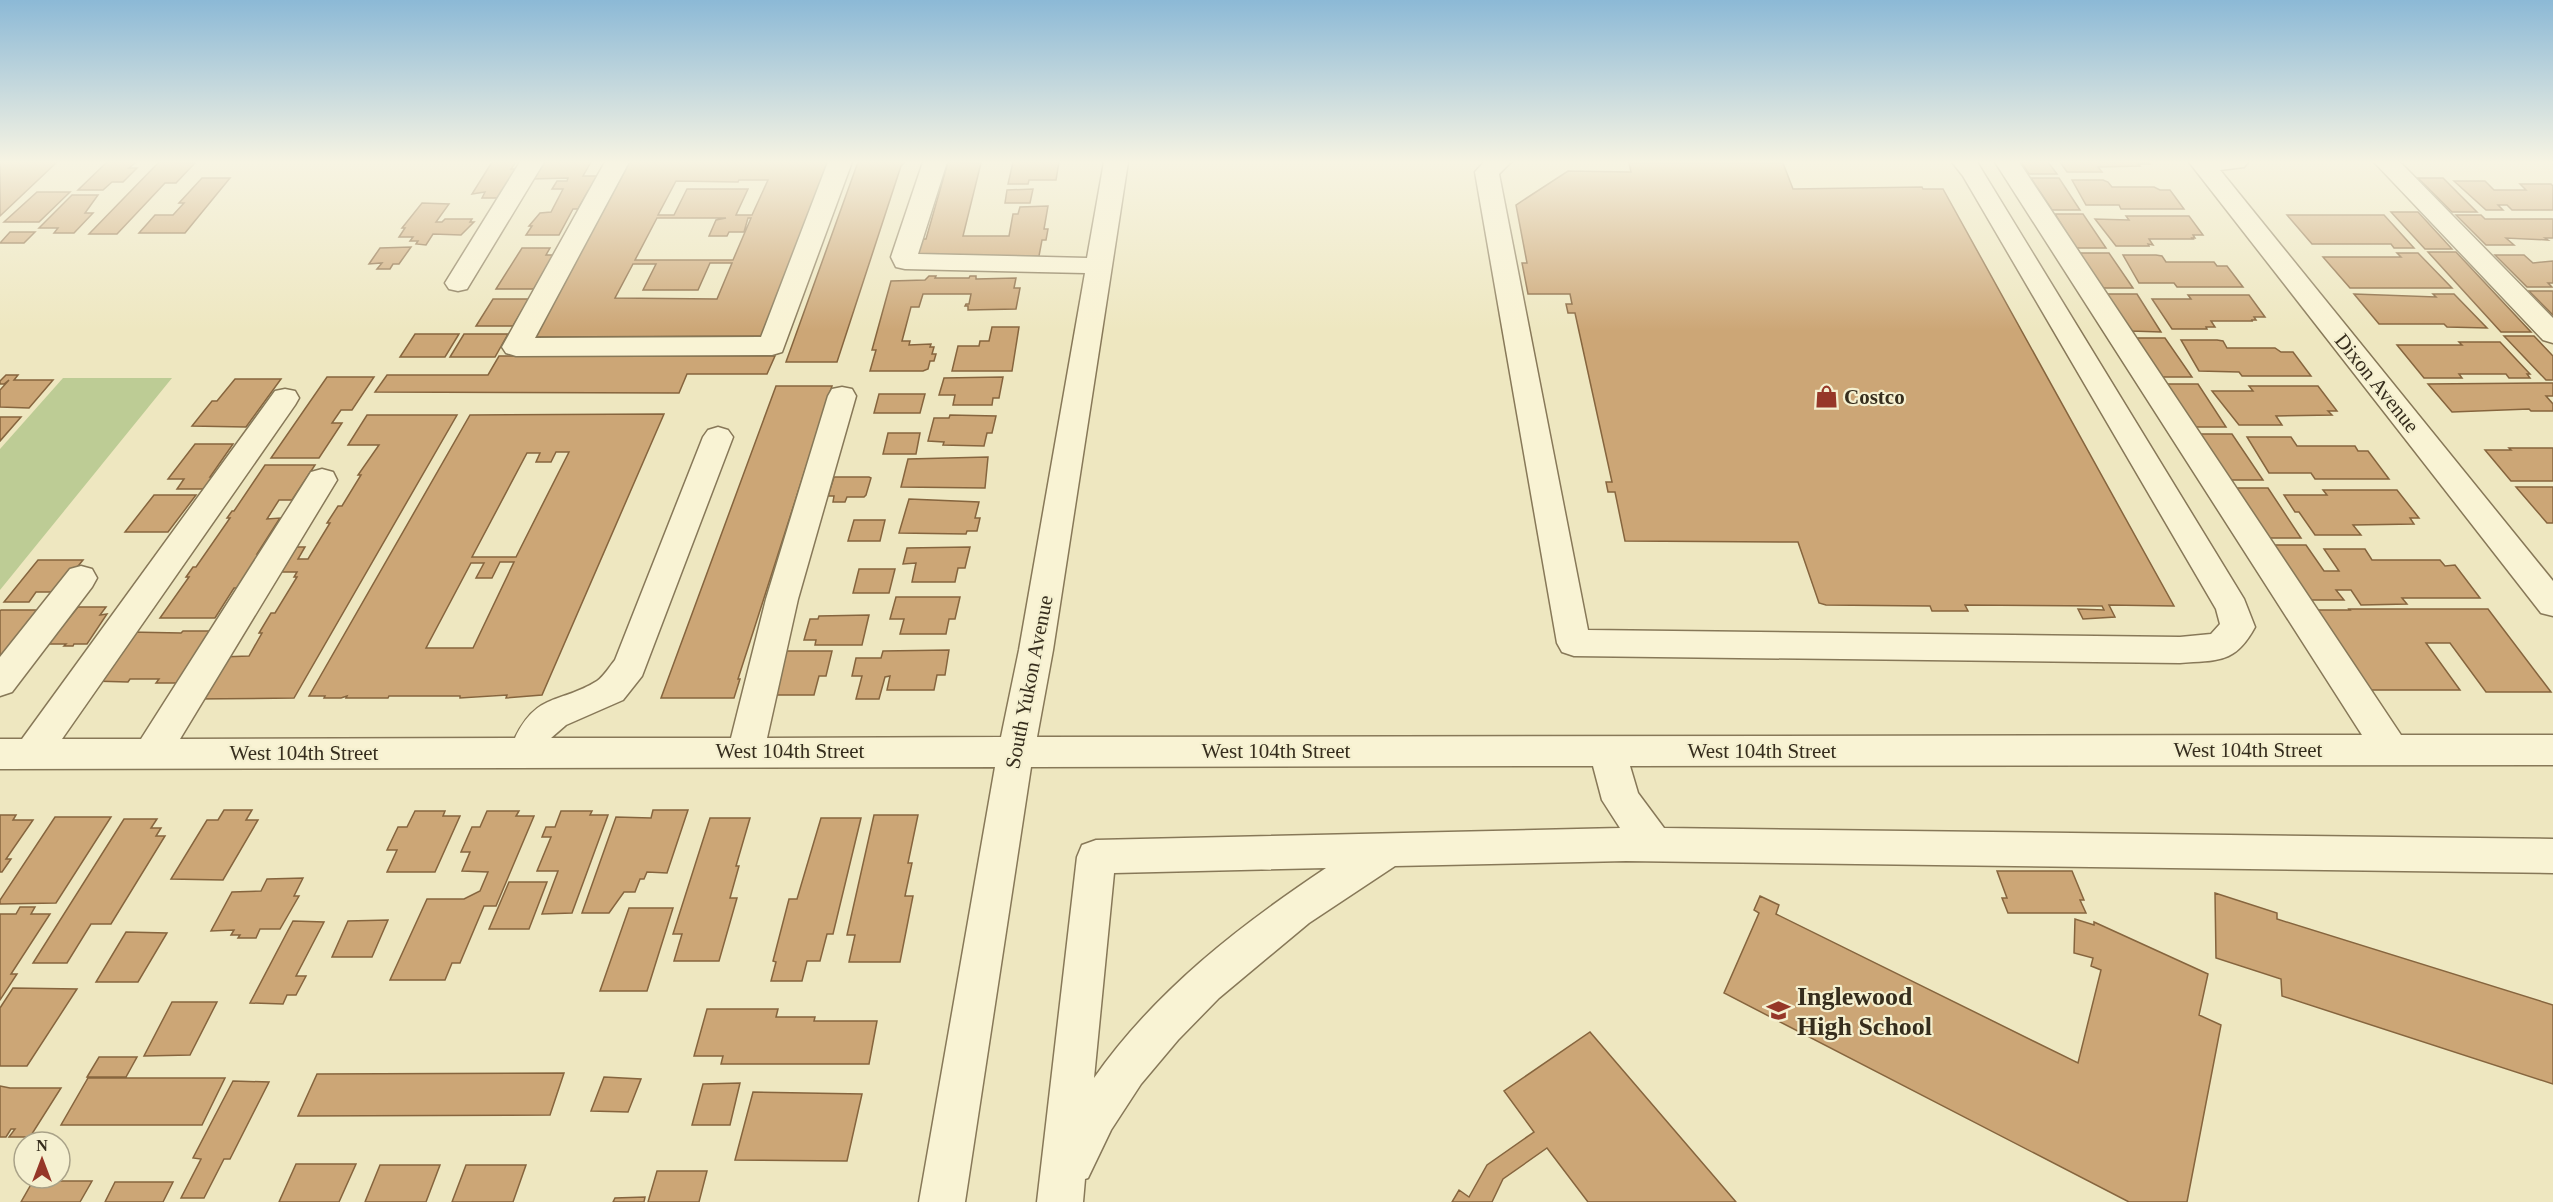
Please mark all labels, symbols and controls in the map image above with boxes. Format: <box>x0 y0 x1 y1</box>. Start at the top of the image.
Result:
street label: Dixon Avenue <box>2330 329 2424 437</box>
shop icon: Costco <box>1813 384 1839 410</box>
place label: Costco <box>1844 385 1905 409</box>
street label: South Yukon Avenue <box>1000 593 1058 771</box>
street label: West 104th Street <box>2174 738 2323 762</box>
street label: West 104th Street <box>716 739 865 763</box>
street label: West 104th Street <box>1202 739 1351 763</box>
street label: West 104th Street <box>1688 739 1837 763</box>
street label: West 104th Street <box>230 741 379 765</box>
place label: Inglewood High School <box>1797 982 1932 1041</box>
school or university icon: Inglewood High School <box>1766 998 1792 1024</box>
north arrow <box>12 1130 72 1190</box>
text: N <box>36 1137 48 1154</box>

